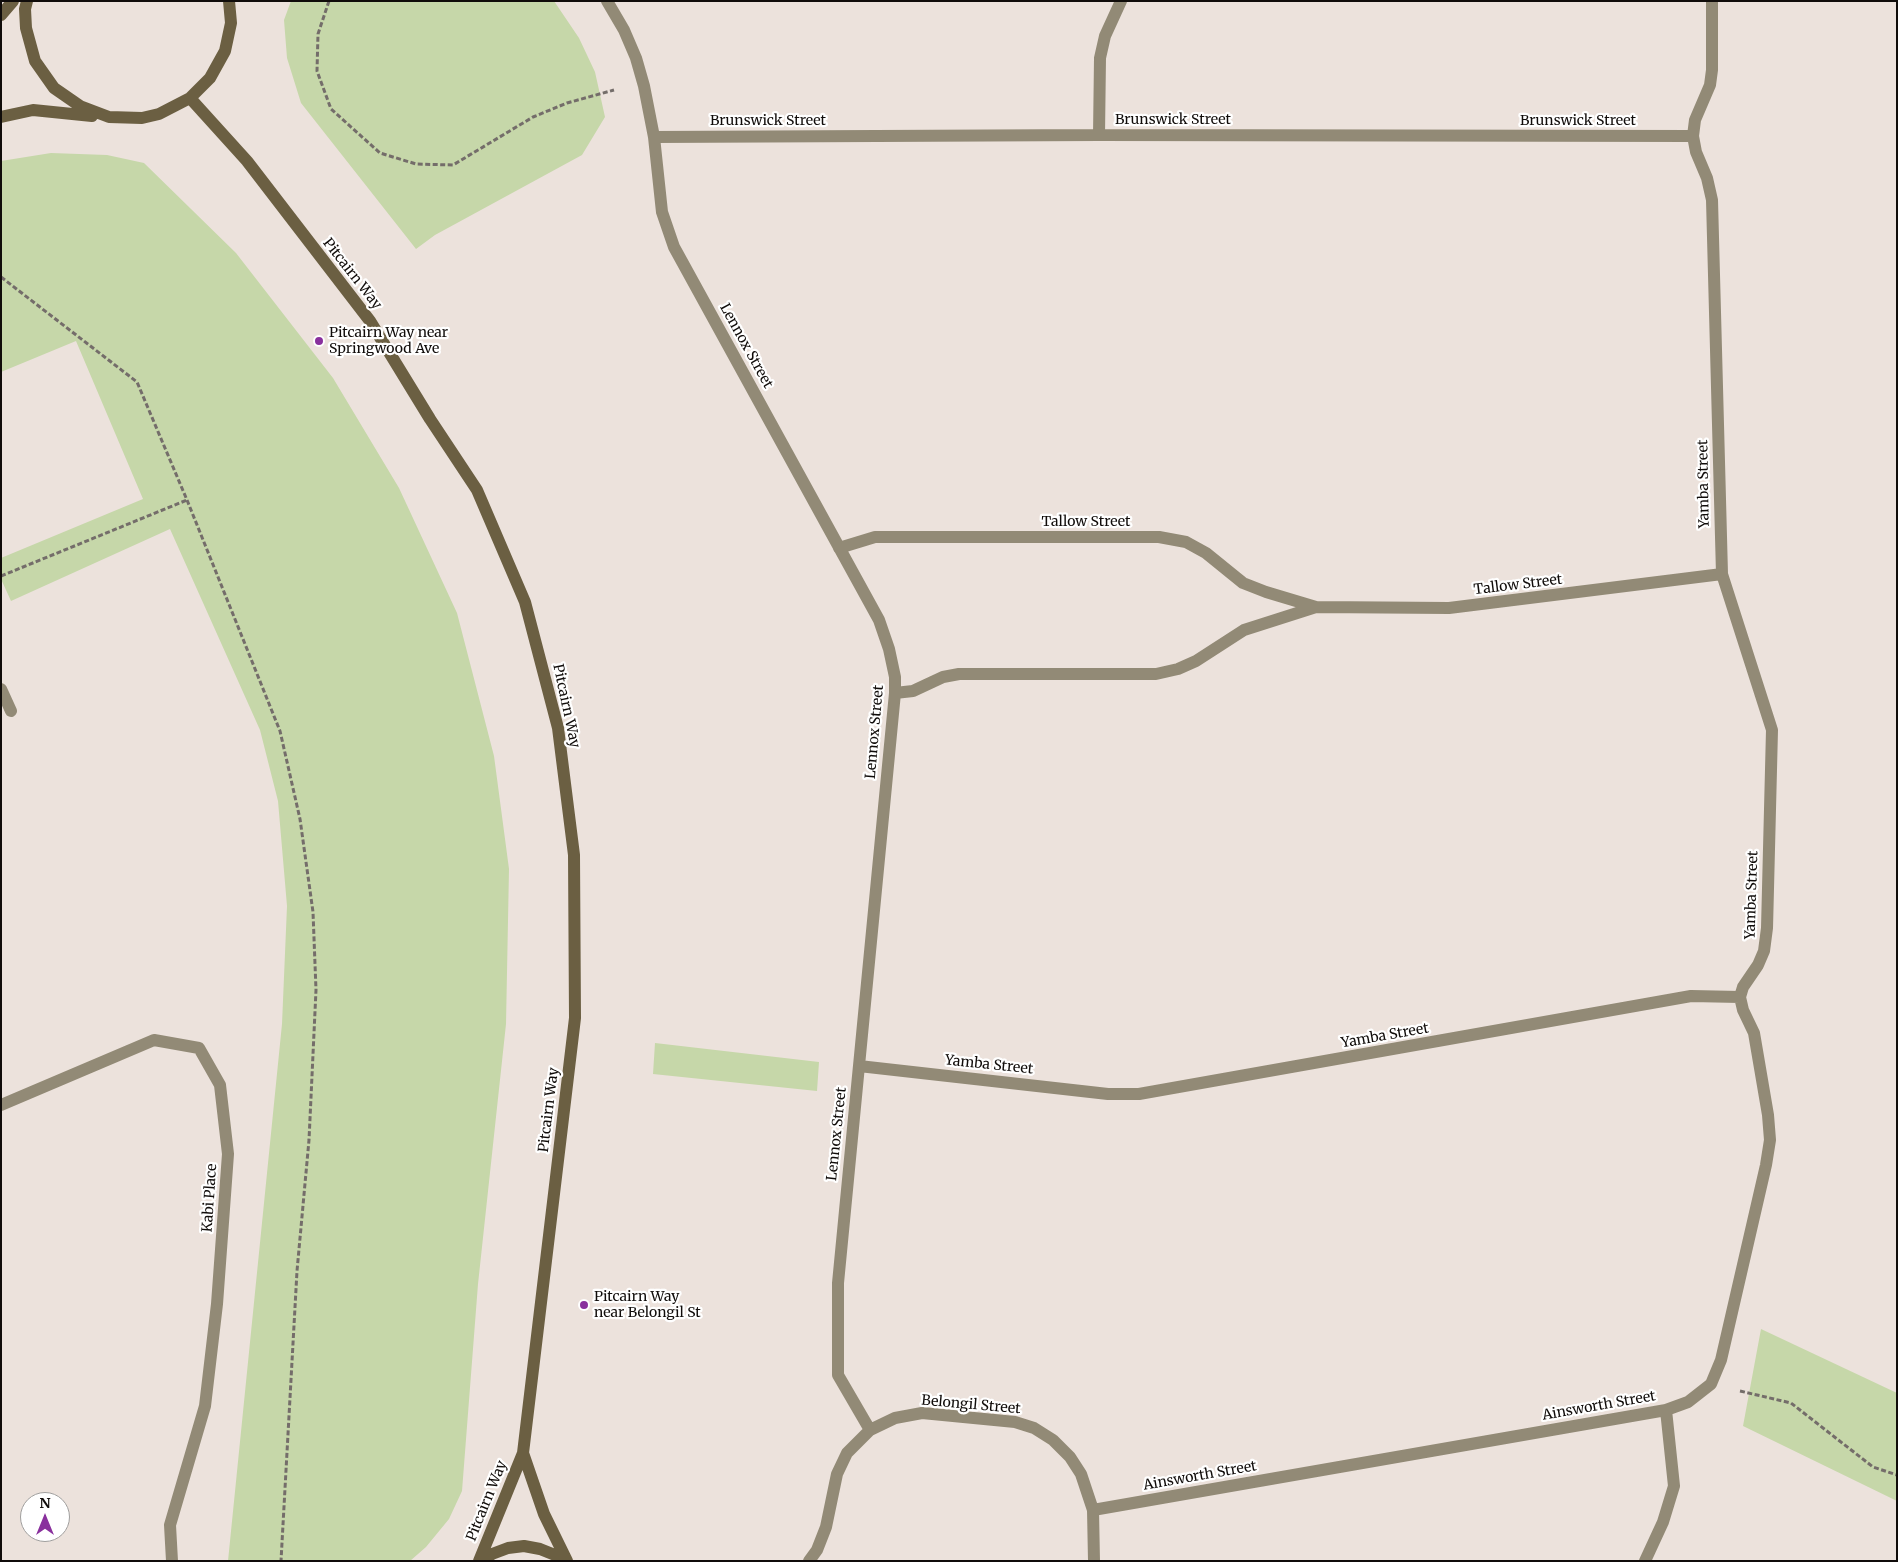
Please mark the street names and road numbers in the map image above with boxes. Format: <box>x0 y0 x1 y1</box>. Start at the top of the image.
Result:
street label: Brunswick Street <box>1115 112 1231 128</box>
street label: Brunswick Street <box>710 113 826 129</box>
street label: Brunswick Street <box>1520 113 1636 129</box>
street label: Pitcairn Way <box>319 235 385 313</box>
street label: Lennox Street <box>716 301 776 391</box>
street label: Yamba Street <box>1695 439 1713 529</box>
street label: Tallow Street <box>1041 514 1131 530</box>
street label: Tallow Street <box>1473 571 1563 599</box>
street label: Pitcairn Way <box>549 663 583 749</box>
street label: Lennox Street <box>863 684 887 780</box>
street label: Yamba Street <box>1742 850 1762 940</box>
street label: Yamba Street <box>1340 1020 1430 1052</box>
street label: Yamba Street <box>944 1052 1034 1078</box>
street label: Pitcairn Way <box>535 1067 563 1153</box>
street label: Lennox Street <box>824 1086 850 1182</box>
street label: Kabi Place <box>199 1163 221 1233</box>
street label: Ainsworth Street <box>1541 1388 1657 1424</box>
street label: Belongil Street <box>921 1392 1021 1418</box>
street label: Pitcairn Way <box>463 1458 511 1544</box>
street label: Ainsworth Street <box>1142 1458 1258 1494</box>

